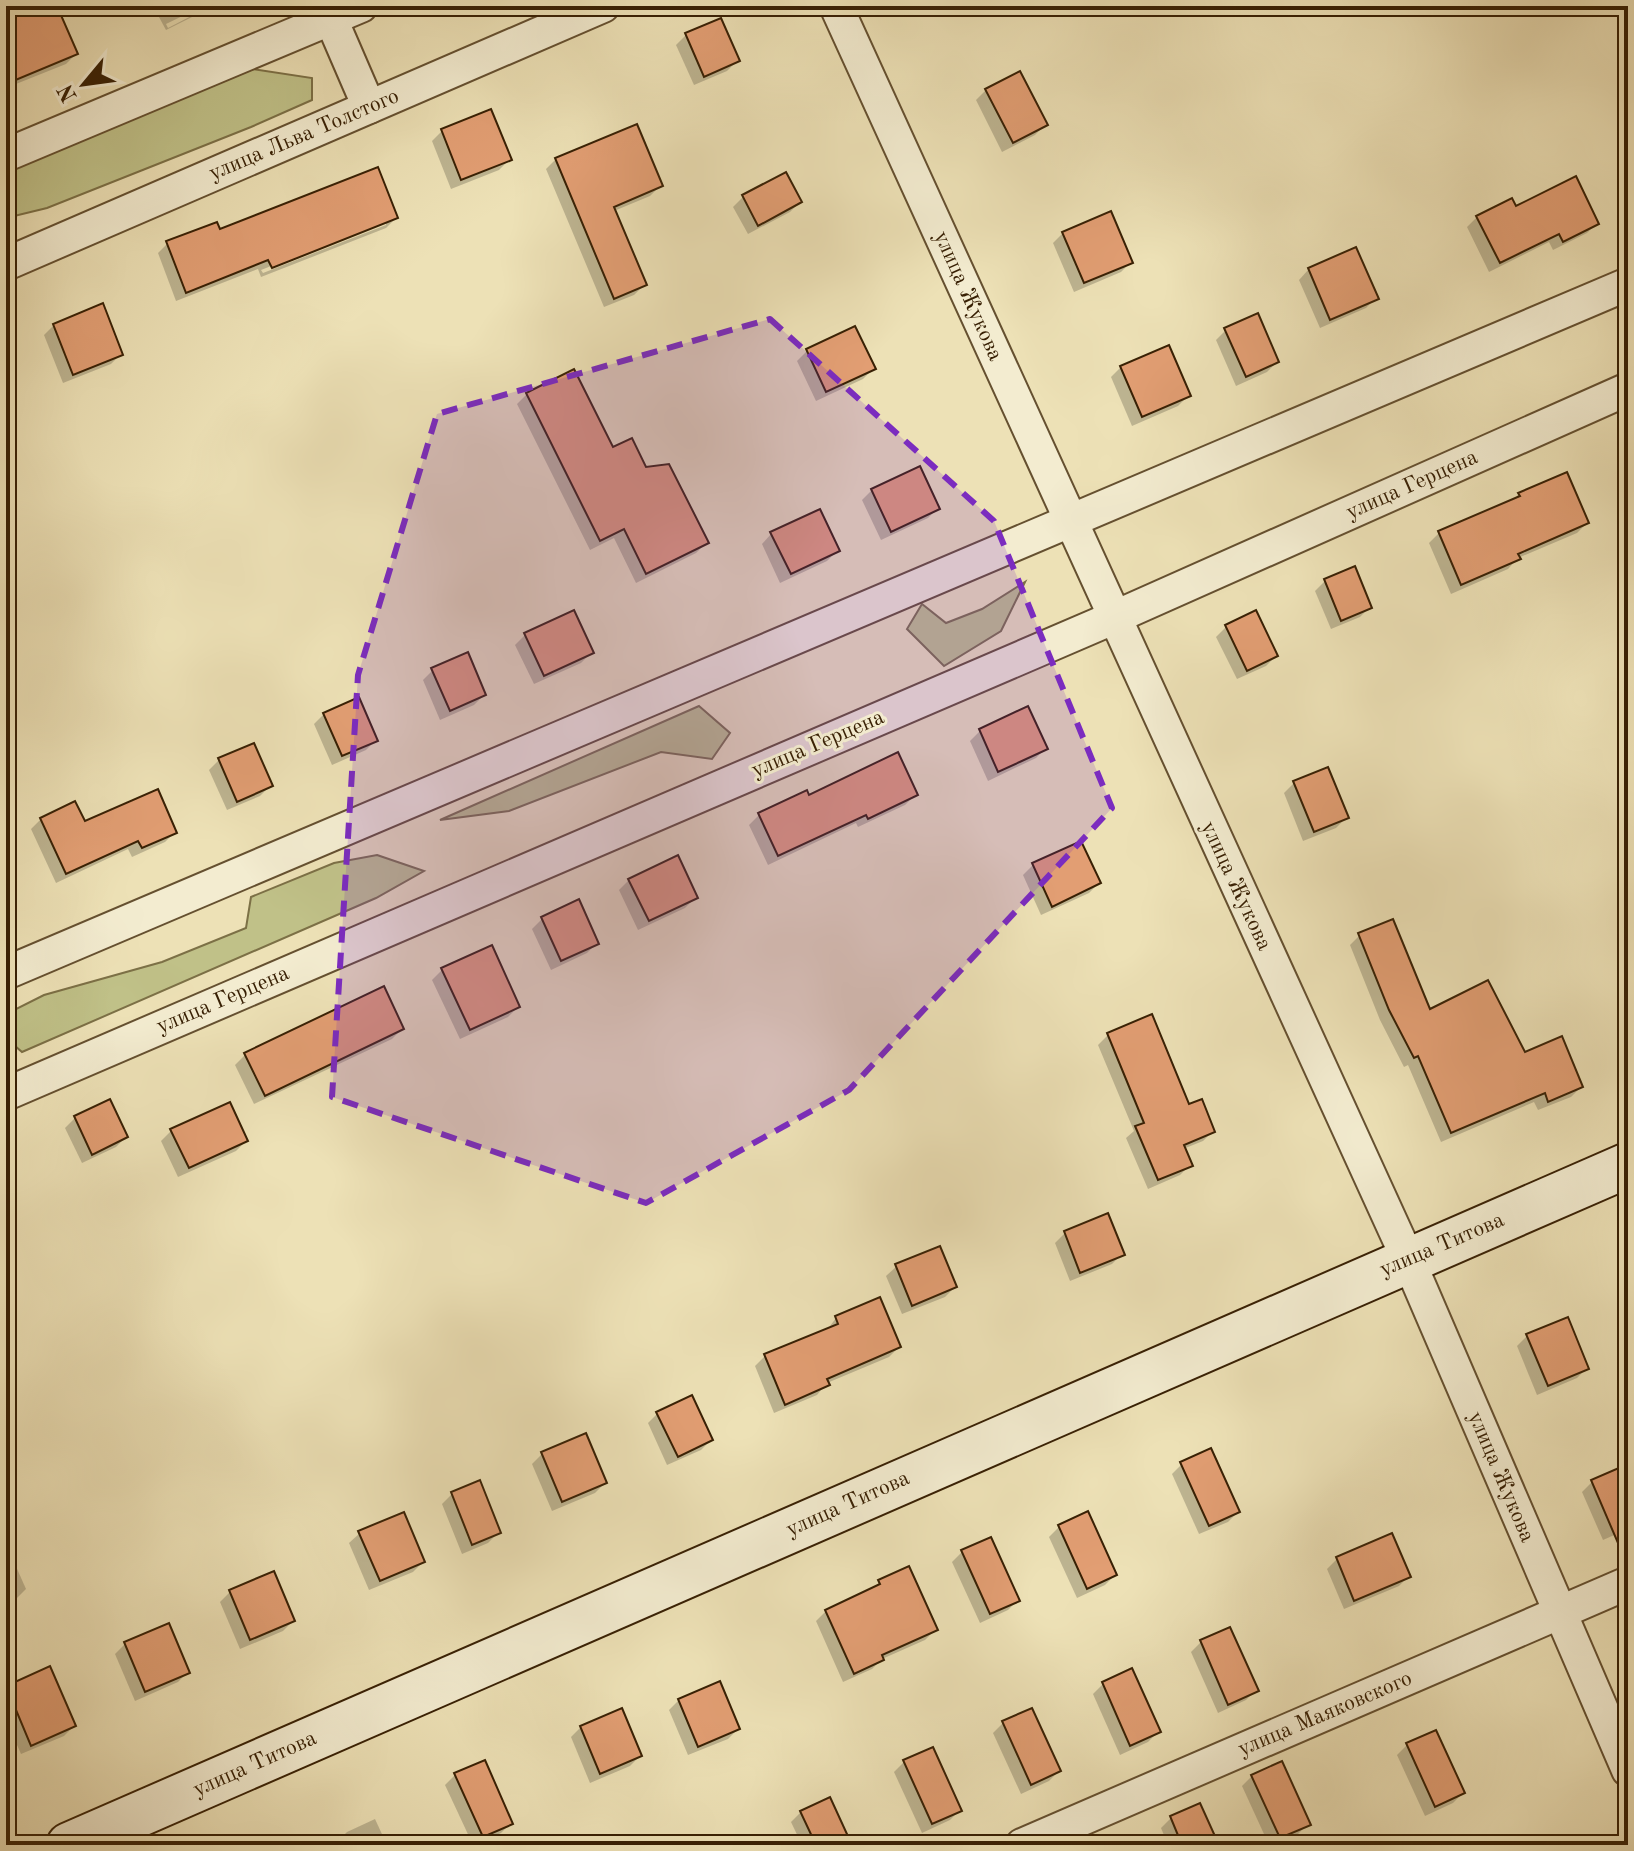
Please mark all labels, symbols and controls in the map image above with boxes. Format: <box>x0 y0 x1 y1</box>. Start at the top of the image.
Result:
north arrow <box>44 44 124 124</box>
text: N <box>54 80 82 105</box>
street label: улица Льва Толстого <box>206 85 402 185</box>
street label: улица Жукова <box>930 228 1007 364</box>
street label: улица Герцена <box>1343 446 1481 524</box>
street label: улица Герцена <box>748 706 888 782</box>
street label: улица Жукова <box>1197 818 1276 954</box>
street label: улица Герцена <box>153 962 293 1038</box>
street label: улица Титова <box>1377 1209 1507 1281</box>
street label: улица Жукова <box>1464 1408 1538 1546</box>
street label: улица Титова <box>783 1467 913 1541</box>
street label: улица Маяковского <box>1235 1667 1415 1761</box>
street label: улица Титова <box>190 1727 320 1801</box>

